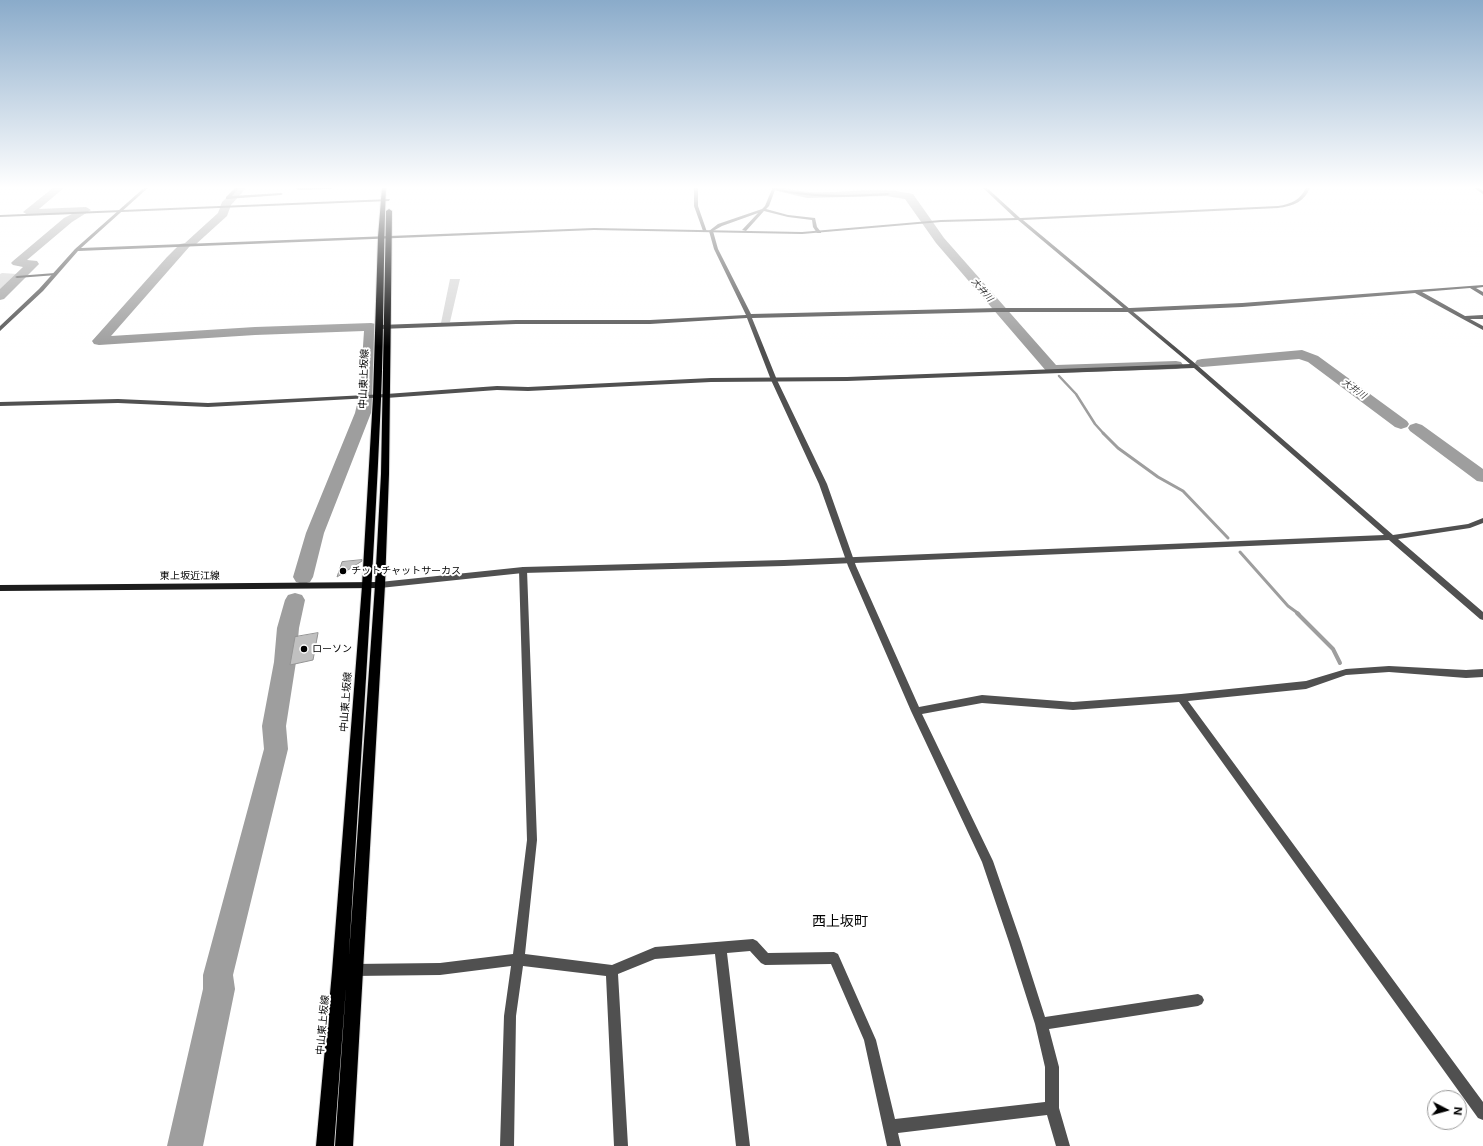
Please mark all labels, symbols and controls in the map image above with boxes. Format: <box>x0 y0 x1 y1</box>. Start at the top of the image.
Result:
water label: 大井川 <box>969 276 995 304</box>
street label: 中山東上坂線 <box>357 349 371 409</box>
water label: 大井川 <box>1340 377 1368 401</box>
place label: チットチャットサーカス <box>351 565 461 577</box>
marker: チットチャットサーカス <box>338 566 348 576</box>
street label: 東上坂近江線 <box>160 570 220 582</box>
place label: ローソン <box>312 643 352 655</box>
marker: ローソン <box>299 644 309 654</box>
street label: 中山東上坂線 <box>338 672 354 732</box>
district label: 西上坂町 <box>812 914 868 930</box>
street label: 中山東上坂線 <box>314 995 332 1055</box>
north arrow <box>1427 1090 1467 1130</box>
text: N <box>1451 1106 1465 1116</box>

